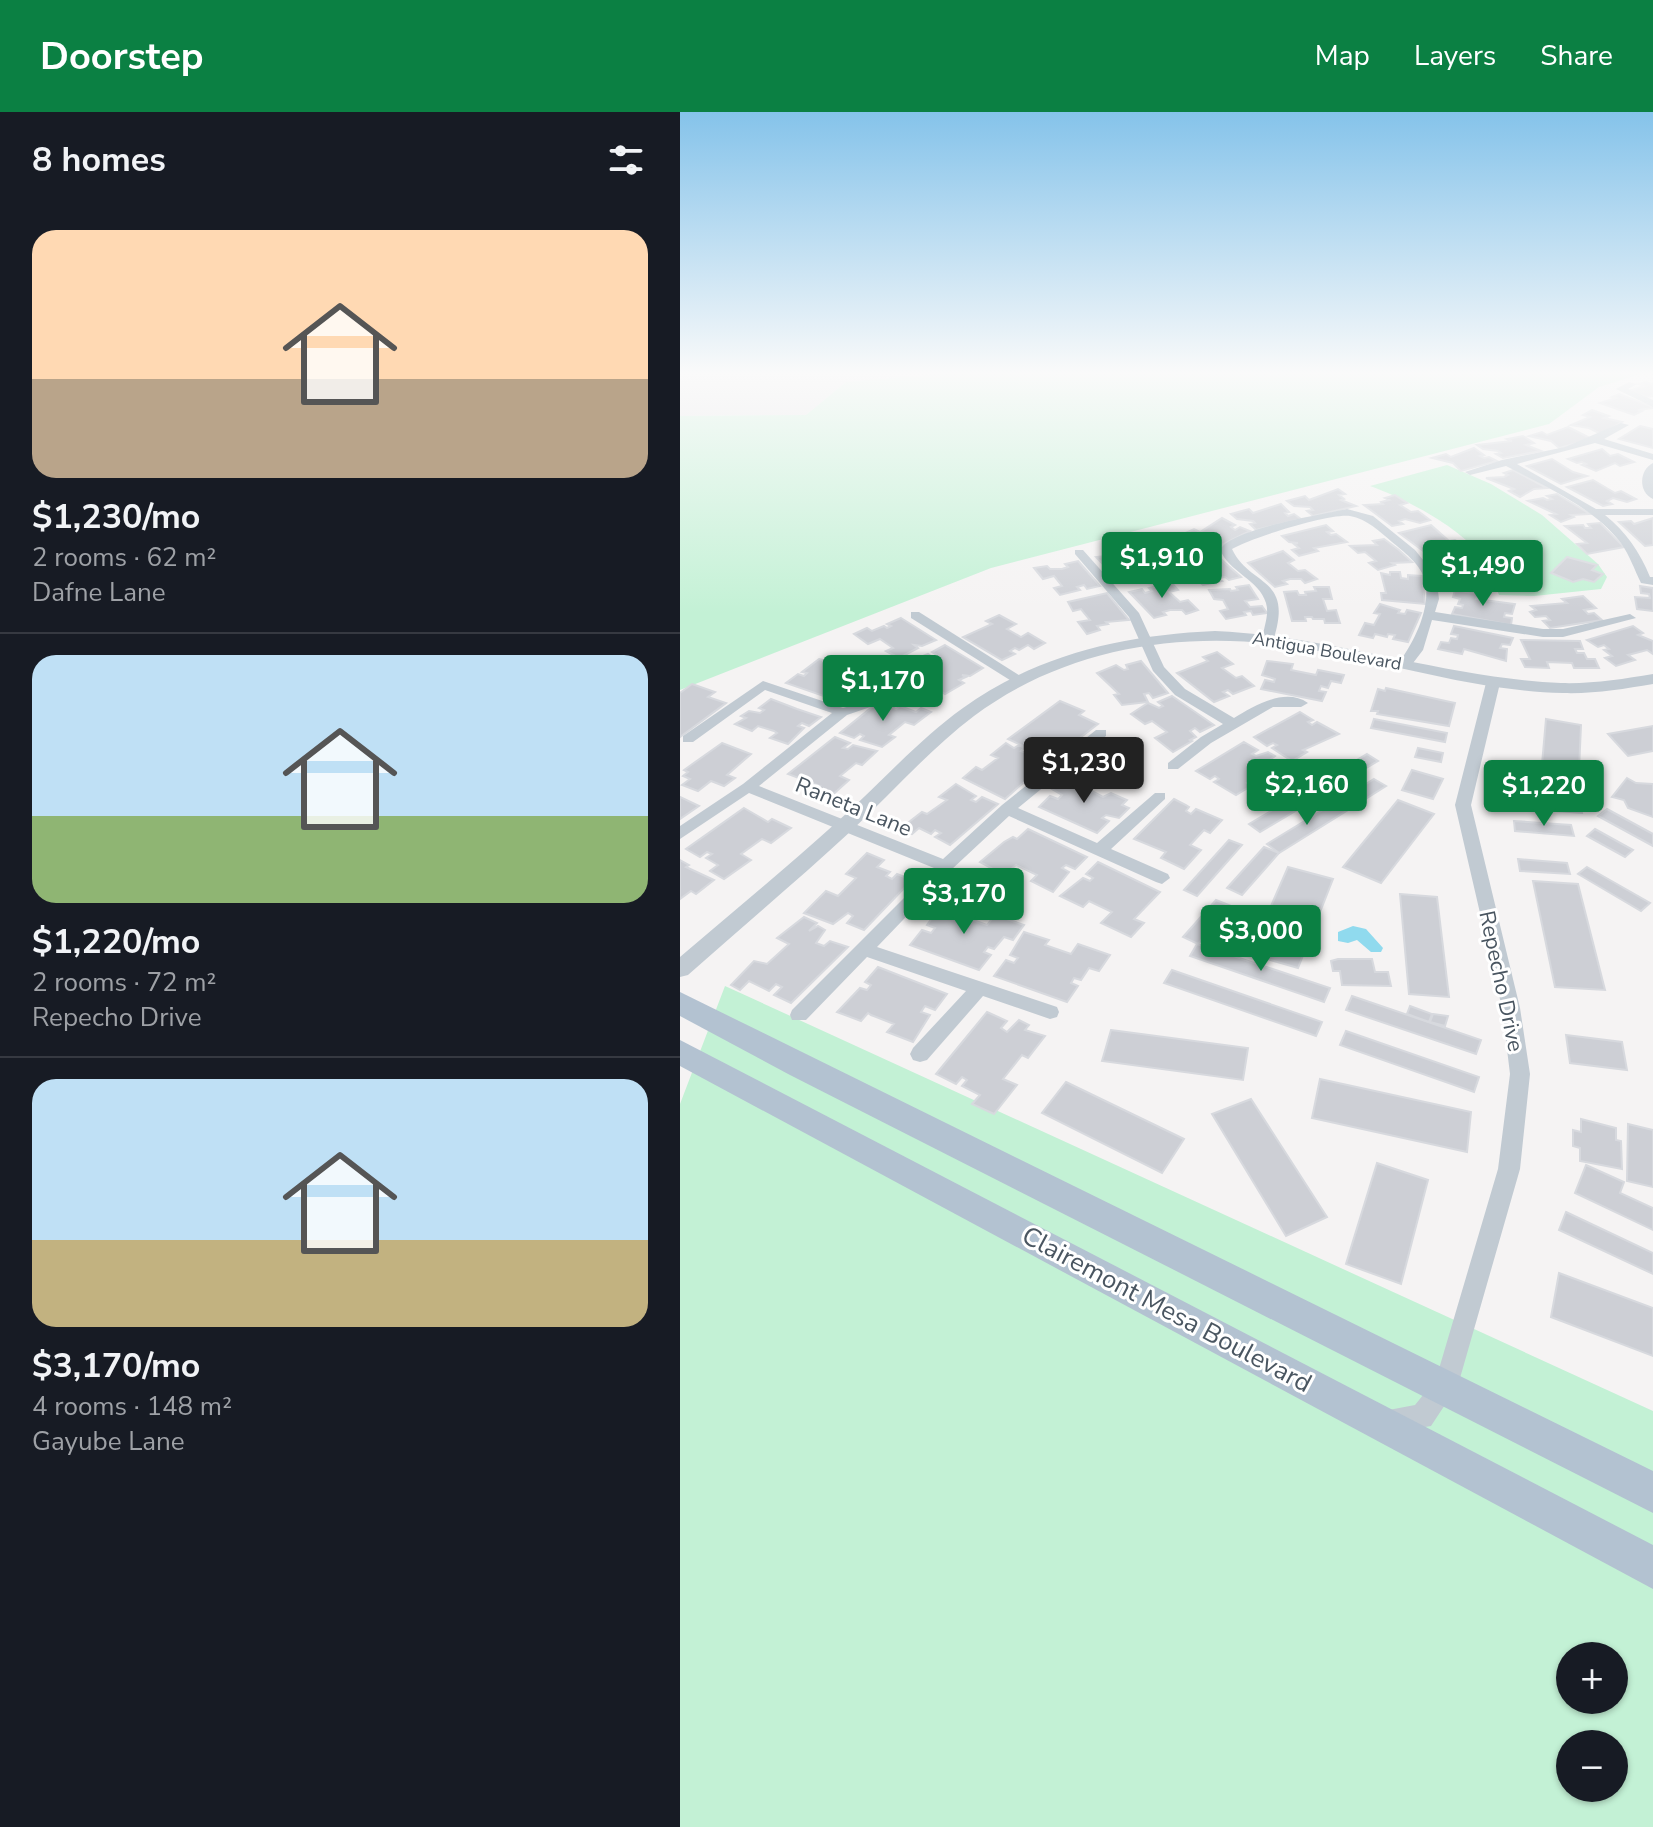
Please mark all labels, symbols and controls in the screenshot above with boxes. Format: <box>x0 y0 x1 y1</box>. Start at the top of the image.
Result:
text: Doorstep <box>40 31 204 82</box>
text: Map <box>1315 37 1370 75</box>
text: Layers <box>1414 37 1496 75</box>
text: Share <box>1540 37 1613 75</box>
text: 8 homes <box>32 137 166 183</box>
icon: filters <box>604 138 648 182</box>
icon: home <box>268 282 412 426</box>
text: $1,230/mo <box>32 494 200 540</box>
pin: $1,910 <box>1097 532 1227 600</box>
text: 2 rooms · 62 m² <box>32 540 216 575</box>
text: $1,910 <box>1120 540 1204 575</box>
pin: $1,490 <box>1418 540 1548 608</box>
text: $1,490 <box>1441 548 1525 583</box>
text: Dafne Lane <box>32 575 166 610</box>
street label: Antigua Boulevard <box>1251 626 1403 676</box>
pin: $1,170 <box>818 655 948 723</box>
text: $1,170 <box>841 663 925 698</box>
icon: home <box>268 707 412 851</box>
pin: $1,230 <box>1019 737 1149 805</box>
text: $1,230 <box>1042 745 1126 780</box>
pin: $2,160 <box>1242 759 1372 827</box>
pin: $1,220 <box>1479 760 1609 828</box>
text: $2,160 <box>1265 767 1349 802</box>
text: $1,220 <box>1502 768 1586 803</box>
street label: Raneta Lane <box>791 770 916 844</box>
pin: $3,170 <box>899 868 1029 936</box>
text: $3,170 <box>922 876 1006 911</box>
pin: $3,000 <box>1196 905 1326 973</box>
street label: Repecho Drive <box>1471 908 1531 1054</box>
text: $3,000 <box>1219 913 1303 948</box>
text: $1,220/mo <box>32 919 200 965</box>
text: 2 rooms · 72 m² <box>32 965 216 1000</box>
text: Repecho Drive <box>32 1000 202 1035</box>
icon: home <box>268 1131 412 1275</box>
street label: Clairemont Mesa Boulevard <box>1016 1218 1318 1401</box>
text: $3,170/mo <box>32 1343 200 1389</box>
text: 4 rooms · 148 m² <box>32 1389 232 1424</box>
text: Gayube Lane <box>32 1424 185 1459</box>
map controls <box>1556 1642 1628 1802</box>
button: + <box>1556 1642 1628 1714</box>
button: − <box>1556 1730 1628 1802</box>

